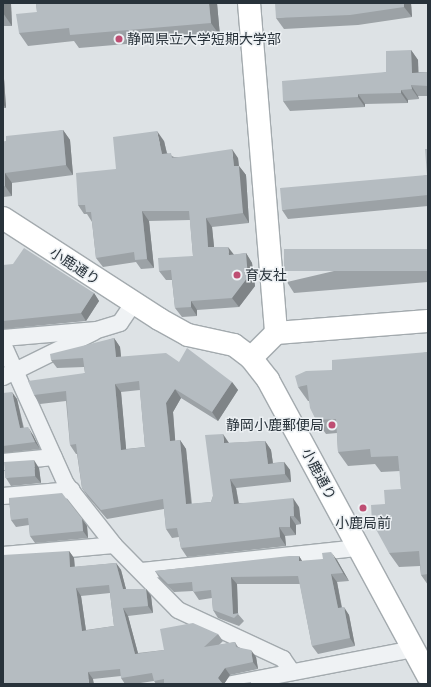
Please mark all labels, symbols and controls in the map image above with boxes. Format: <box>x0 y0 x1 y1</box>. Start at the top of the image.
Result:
place label: 静岡県立大学短期大学部 <box>127 31 281 47</box>
marker: 静岡県立大学短期大学部 <box>114 34 124 44</box>
street label: 小鹿通り <box>47 244 103 288</box>
place label: 育友社 <box>245 267 287 283</box>
marker: 育友社 <box>232 270 242 280</box>
place label: 静岡小鹿郵便局 <box>226 417 324 433</box>
marker: 静岡小鹿郵便局 <box>327 420 337 430</box>
street label: 小鹿通り <box>298 445 340 503</box>
marker: 小鹿局前 <box>358 503 368 513</box>
place label: 小鹿局前 <box>335 515 391 531</box>

